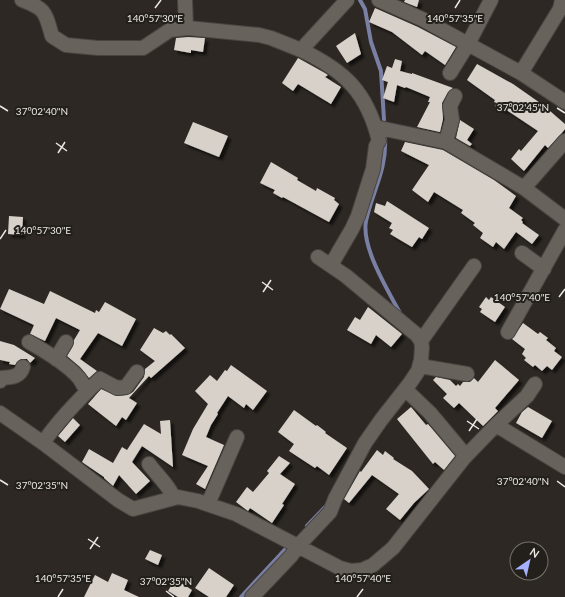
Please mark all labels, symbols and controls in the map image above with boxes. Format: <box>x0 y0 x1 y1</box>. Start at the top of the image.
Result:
text: 140°57'30"E <box>127 12 183 24</box>
text: 140°57'35"E <box>427 12 483 24</box>
text: 37°02'45"N <box>497 101 549 113</box>
text: 37°02'40"N <box>16 105 68 117</box>
text: 140°57'30"E <box>15 224 71 236</box>
text: 140°57'40"E <box>494 291 550 303</box>
text: 37°02'40"N <box>497 475 549 487</box>
text: 37°02'35"N <box>16 479 68 491</box>
north arrow <box>509 541 549 581</box>
text: N <box>528 545 542 560</box>
text: 140°57'35"E <box>35 572 91 584</box>
text: 140°57'40"E <box>335 572 391 584</box>
text: 37°02'35"N <box>140 575 192 587</box>

